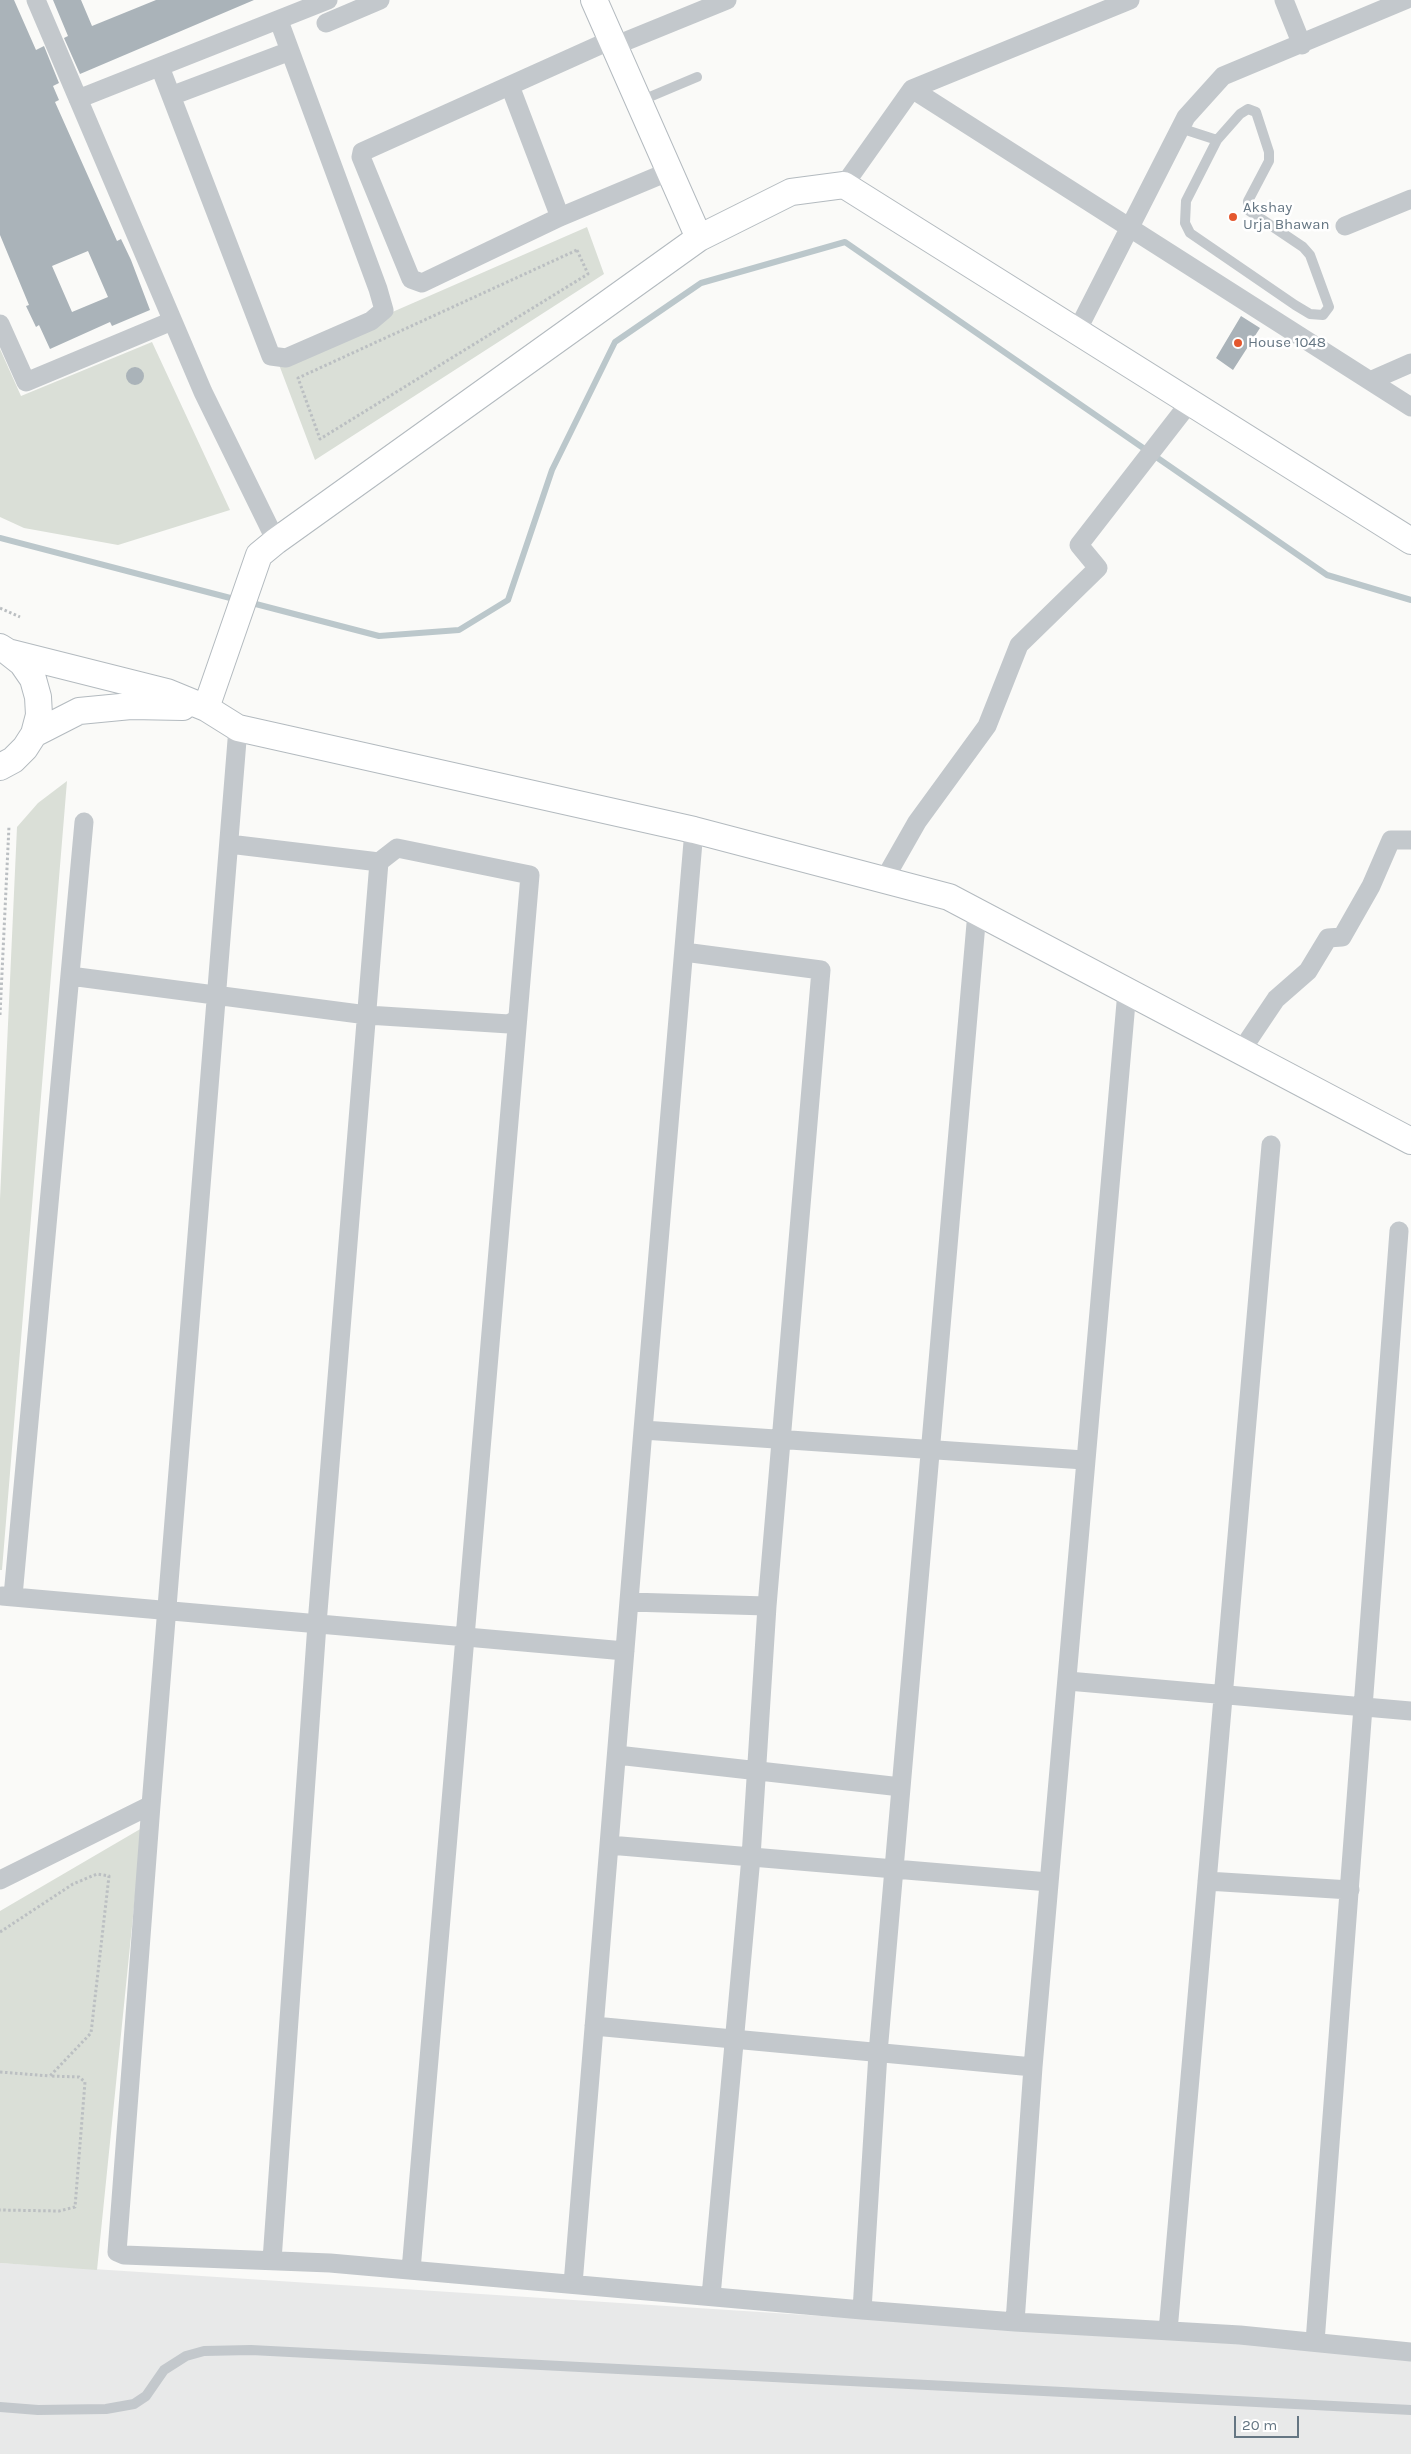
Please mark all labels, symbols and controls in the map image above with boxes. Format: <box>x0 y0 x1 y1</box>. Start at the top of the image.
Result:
place label: Akshay Urja Bhawan <box>1243 199 1330 234</box>
marker: Akshay Urja Bhawan <box>1227 211 1239 223</box>
place label: House 1048 <box>1248 334 1326 352</box>
marker: House 1048 <box>1232 337 1244 349</box>
scale bar <box>1236 2406 1301 2438</box>
text: 20 m <box>1242 2416 1277 2434</box>

